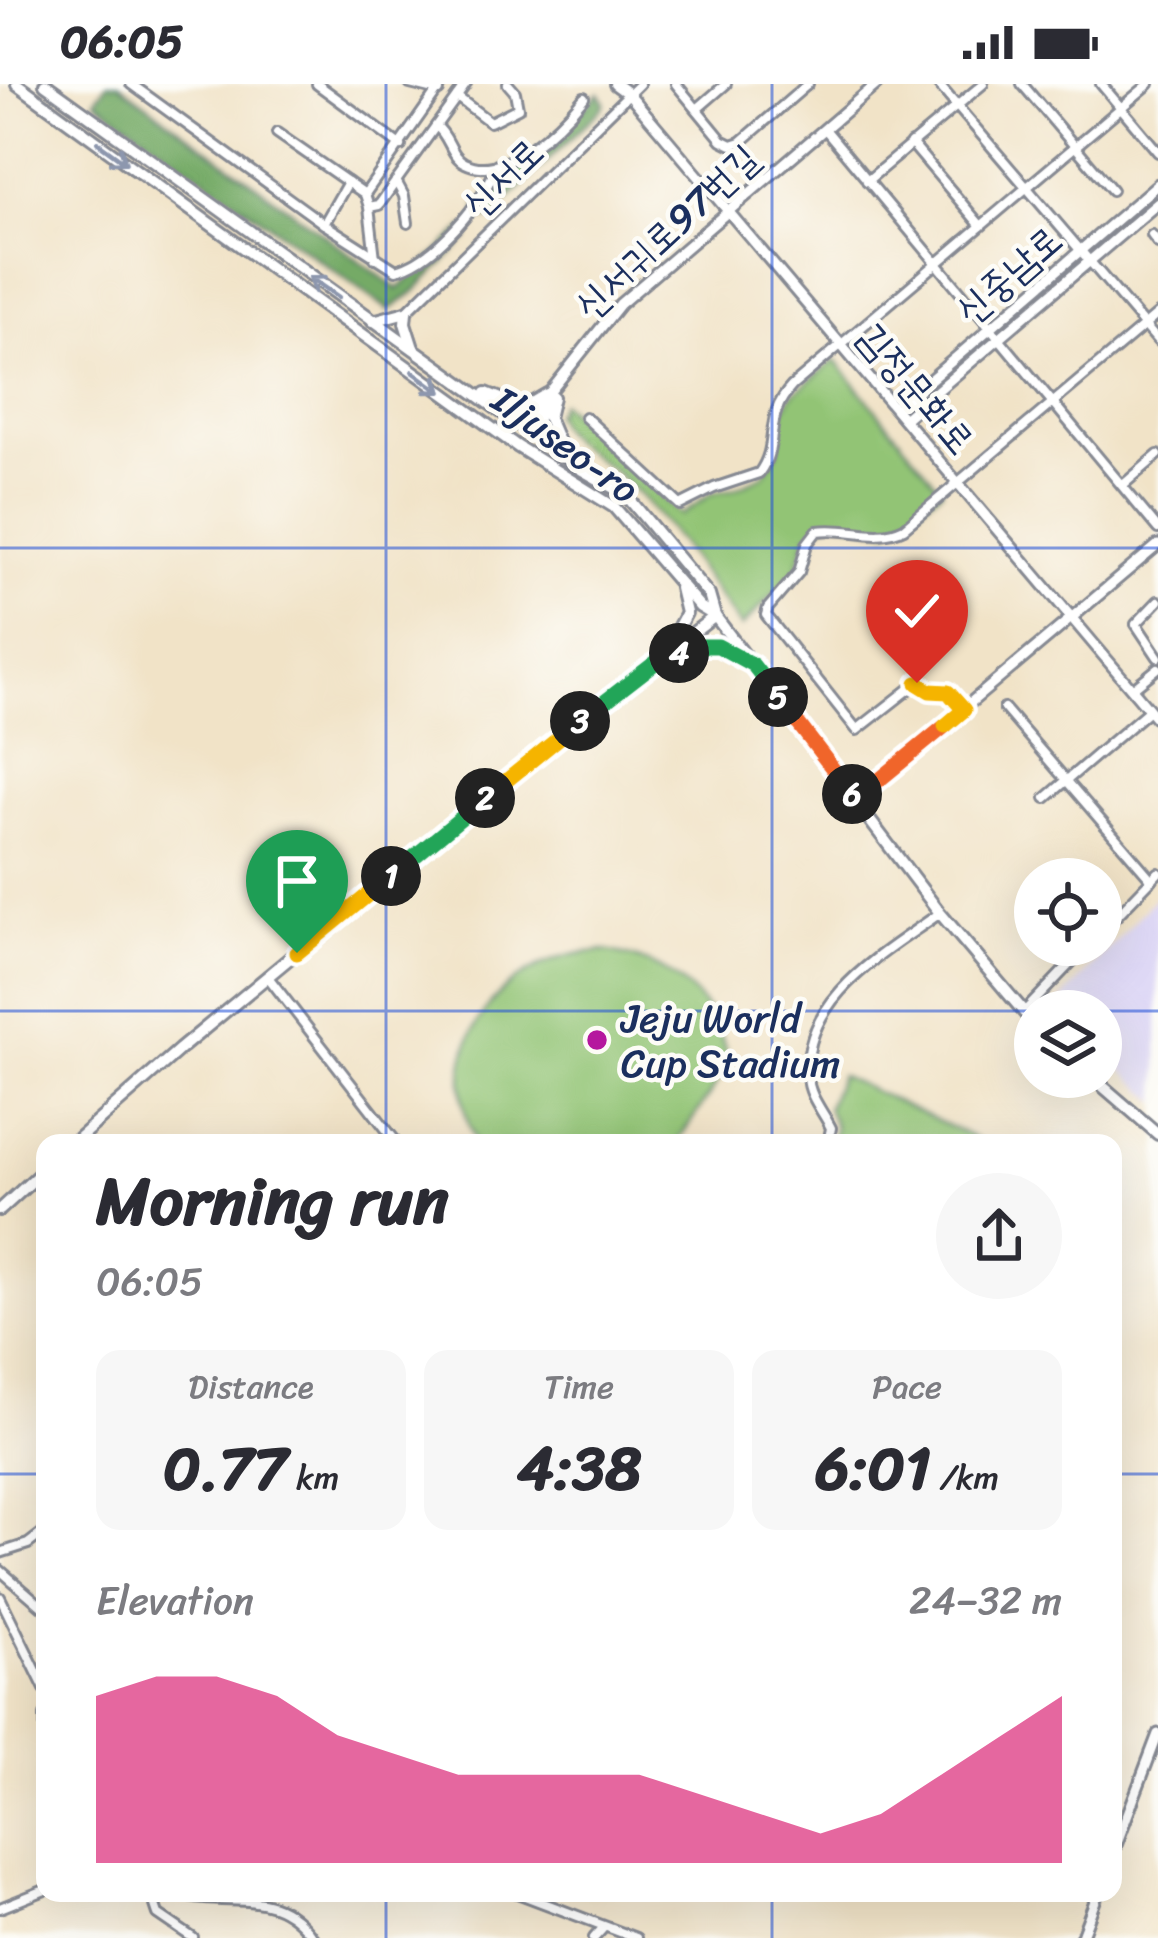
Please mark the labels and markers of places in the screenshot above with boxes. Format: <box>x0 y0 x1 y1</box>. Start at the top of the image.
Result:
pin <box>866 560 968 683</box>
pin: 4 <box>649 623 709 683</box>
pin: 5 <box>748 667 808 727</box>
pin: 3 <box>550 691 610 751</box>
pin: 6 <box>822 764 882 824</box>
pin: 2 <box>455 768 515 828</box>
pin <box>246 830 348 953</box>
pin: 1 <box>361 846 421 906</box>
place label: Jeju World Cup Stadium <box>619 984 840 1098</box>
marker: Jeju World Cup Stadium <box>584 1027 610 1053</box>

